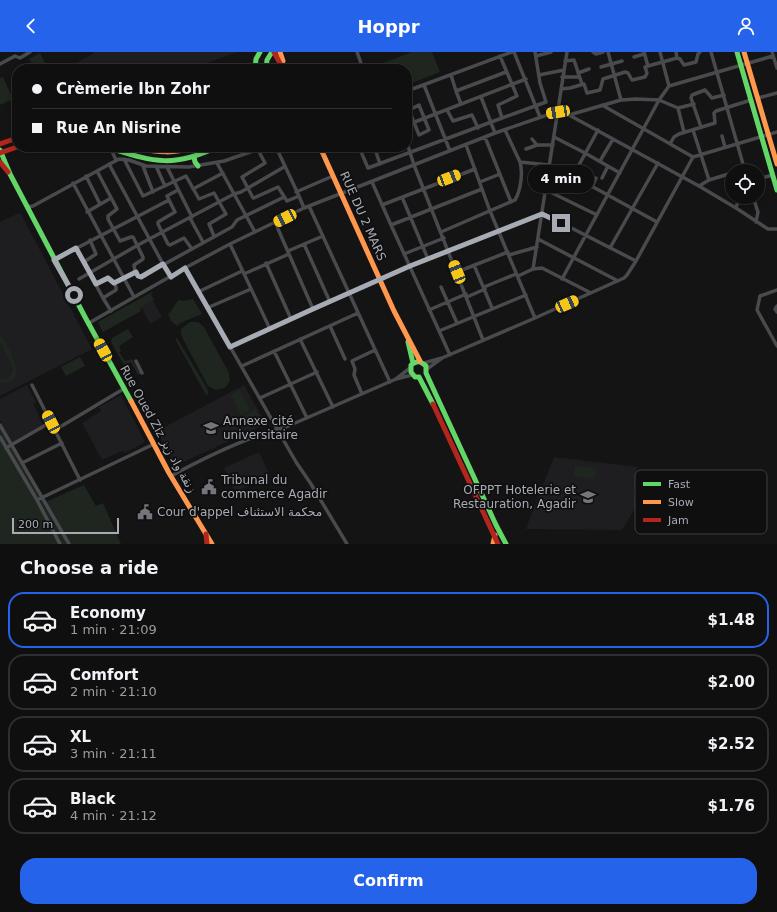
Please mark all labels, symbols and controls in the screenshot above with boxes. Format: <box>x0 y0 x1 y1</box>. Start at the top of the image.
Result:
icon: back <box>20 15 42 37</box>
icon: person <box>735 15 757 37</box>
text: Hoppr <box>357 16 420 37</box>
text: Crèmerie Ibn Zohr <box>56 80 210 98</box>
car <box>545 104 571 120</box>
text: Rue An Nisrine <box>56 119 181 137</box>
map controls <box>725 164 765 204</box>
button: locate <box>725 164 765 204</box>
callout: 4 min <box>528 165 594 193</box>
car <box>436 168 462 188</box>
street label: RUE DU 2 MARS <box>337 169 389 263</box>
text: 4 min <box>541 171 581 186</box>
car <box>272 207 298 229</box>
route end <box>552 214 570 232</box>
car <box>447 259 467 285</box>
route start <box>65 286 83 304</box>
car <box>554 294 580 314</box>
car <box>92 337 114 363</box>
street label: Rue Oued Ziz زنقة واد زيز <box>116 363 199 496</box>
car <box>40 409 62 435</box>
place label: Annexe cité universitaire <box>223 414 298 442</box>
school or university icon: Annexe cité universitaire <box>202 419 220 437</box>
legend <box>635 470 767 534</box>
place label: Tribunal du commerce Agadir <box>220 473 327 501</box>
public building icon: Tribunal du commerce Agadir <box>200 478 218 496</box>
text: Fast <box>668 478 691 491</box>
place label: OFPPT Hotelerie et Restauration, Agadir <box>453 483 576 511</box>
school or university icon: OFPPT Hotelerie et Restauration, Agadir <box>579 488 597 506</box>
text: Slow <box>668 496 694 509</box>
public building icon: Cour d'appel محكمة الاستئناف <box>136 503 154 521</box>
place label: Cour d'appel محكمة الاستئناف <box>157 505 322 519</box>
text: Jam <box>667 514 689 527</box>
scale bar <box>12 516 119 535</box>
text: 200 m <box>18 518 53 531</box>
text: Choose a ride <box>20 557 159 578</box>
icon: car <box>22 602 58 638</box>
text: Economy <box>70 604 146 622</box>
text: $1.48 <box>708 611 755 629</box>
text: 1 min · 21:09 <box>70 622 157 637</box>
icon: car <box>22 664 58 700</box>
text: Comfort <box>70 666 138 684</box>
text: $2.00 <box>708 673 755 691</box>
text: 2 min · 21:10 <box>70 684 157 699</box>
icon: car <box>22 726 58 762</box>
text: XL <box>70 728 91 746</box>
text: $2.52 <box>708 735 755 753</box>
text: 3 min · 21:11 <box>70 746 157 761</box>
icon: car <box>22 788 58 824</box>
text: Black <box>70 790 116 808</box>
text: $1.76 <box>708 797 755 815</box>
text: 4 min · 21:12 <box>70 808 157 823</box>
button: Confirm <box>20 858 757 904</box>

